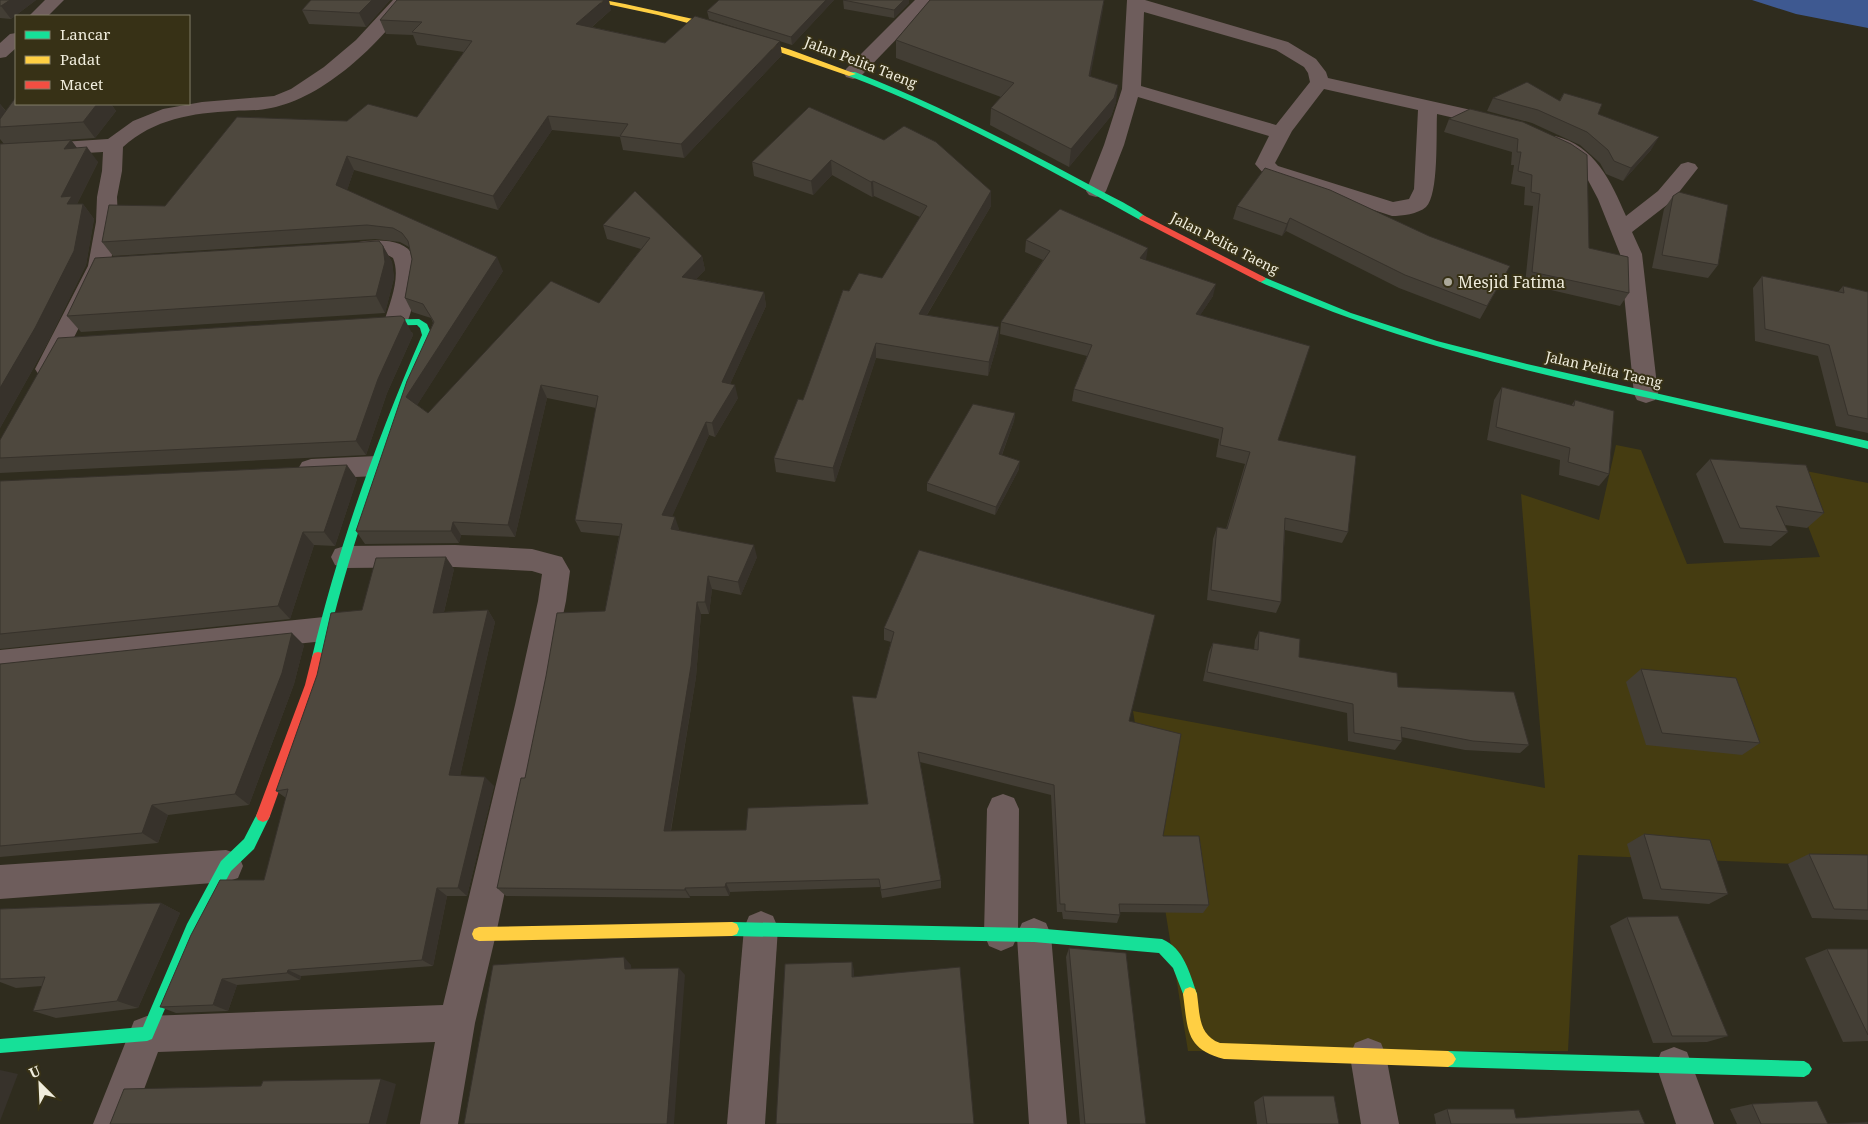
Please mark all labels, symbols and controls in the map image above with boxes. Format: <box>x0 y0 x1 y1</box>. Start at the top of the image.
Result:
legend <box>15 15 190 105</box>
text: Lancar <box>60 24 110 44</box>
street label: Jalan Pelita Taeng <box>801 31 920 92</box>
text: Padat <box>60 49 100 69</box>
text: Macet <box>60 74 103 94</box>
street label: Jalan Pelita Taeng <box>1167 207 1283 279</box>
place label: Mesjid Fatima <box>1458 271 1565 293</box>
marker: Mesjid Fatima <box>1442 276 1454 288</box>
street label: Jalan Pelita Taeng <box>1543 346 1665 392</box>
north arrow <box>15 1059 65 1109</box>
text: U <box>26 1061 44 1082</box>

